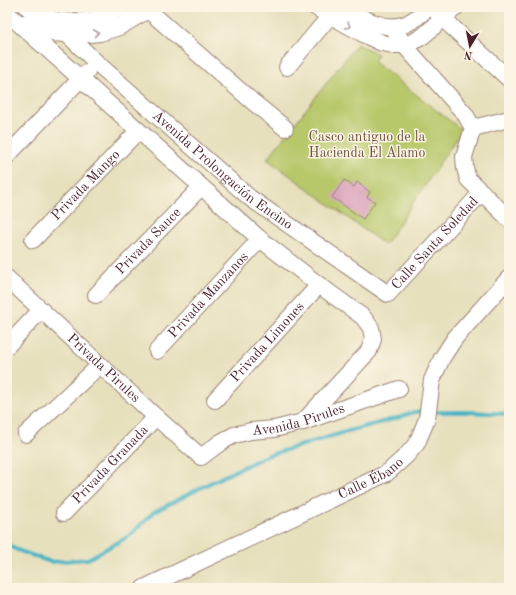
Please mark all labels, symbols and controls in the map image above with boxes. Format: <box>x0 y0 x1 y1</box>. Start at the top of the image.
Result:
one-way arrow <box>344 22 351 29</box>
north arrow <box>450 26 490 66</box>
one-way arrow <box>92 29 99 38</box>
text: N <box>463 48 474 61</box>
street label: Avenida Prolongación Encino <box>150 108 295 232</box>
park label: Casco antiguo de la Hacienda El Alamo <box>309 130 425 160</box>
street label: Privada Mango <box>49 147 123 223</box>
street label: Calle Santa Soledad <box>389 194 481 292</box>
street label: Privada Sauce <box>113 205 184 277</box>
street label: Privada Manzanos <box>166 249 251 341</box>
street label: Privada Limones <box>228 299 307 385</box>
street label: Privada Pirules <box>64 331 143 405</box>
street label: Avenida Pirules <box>251 401 346 438</box>
street label: Privada Granada <box>70 423 151 507</box>
street label: Calle Ébano <box>336 455 406 502</box>

